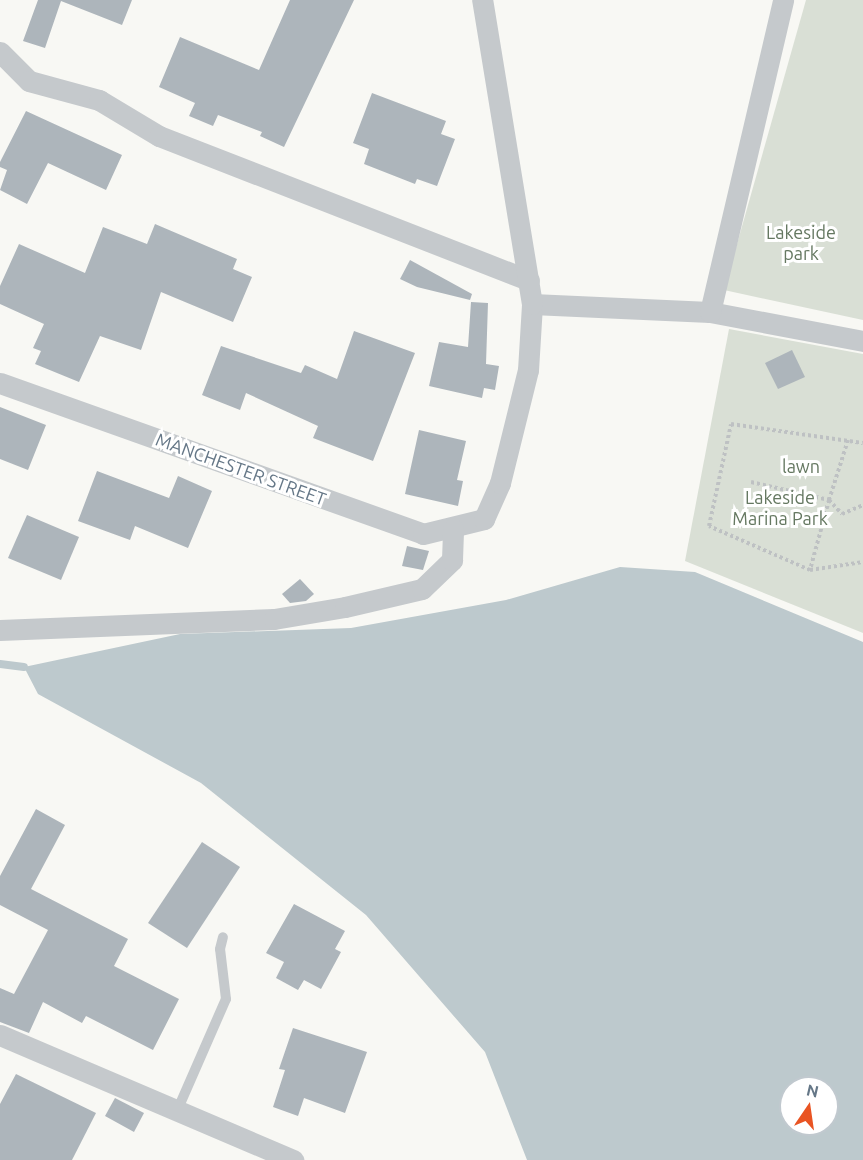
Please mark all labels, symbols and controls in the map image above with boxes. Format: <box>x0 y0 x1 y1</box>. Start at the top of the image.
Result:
park label: Lakeside park <box>766 222 836 264</box>
street label: MANCHESTER STREET <box>153 428 329 510</box>
park label: lawn <box>782 455 820 477</box>
park label: Lakeside Marina Park <box>732 487 828 530</box>
north arrow <box>779 1076 839 1136</box>
text: N <box>805 1080 820 1101</box>

